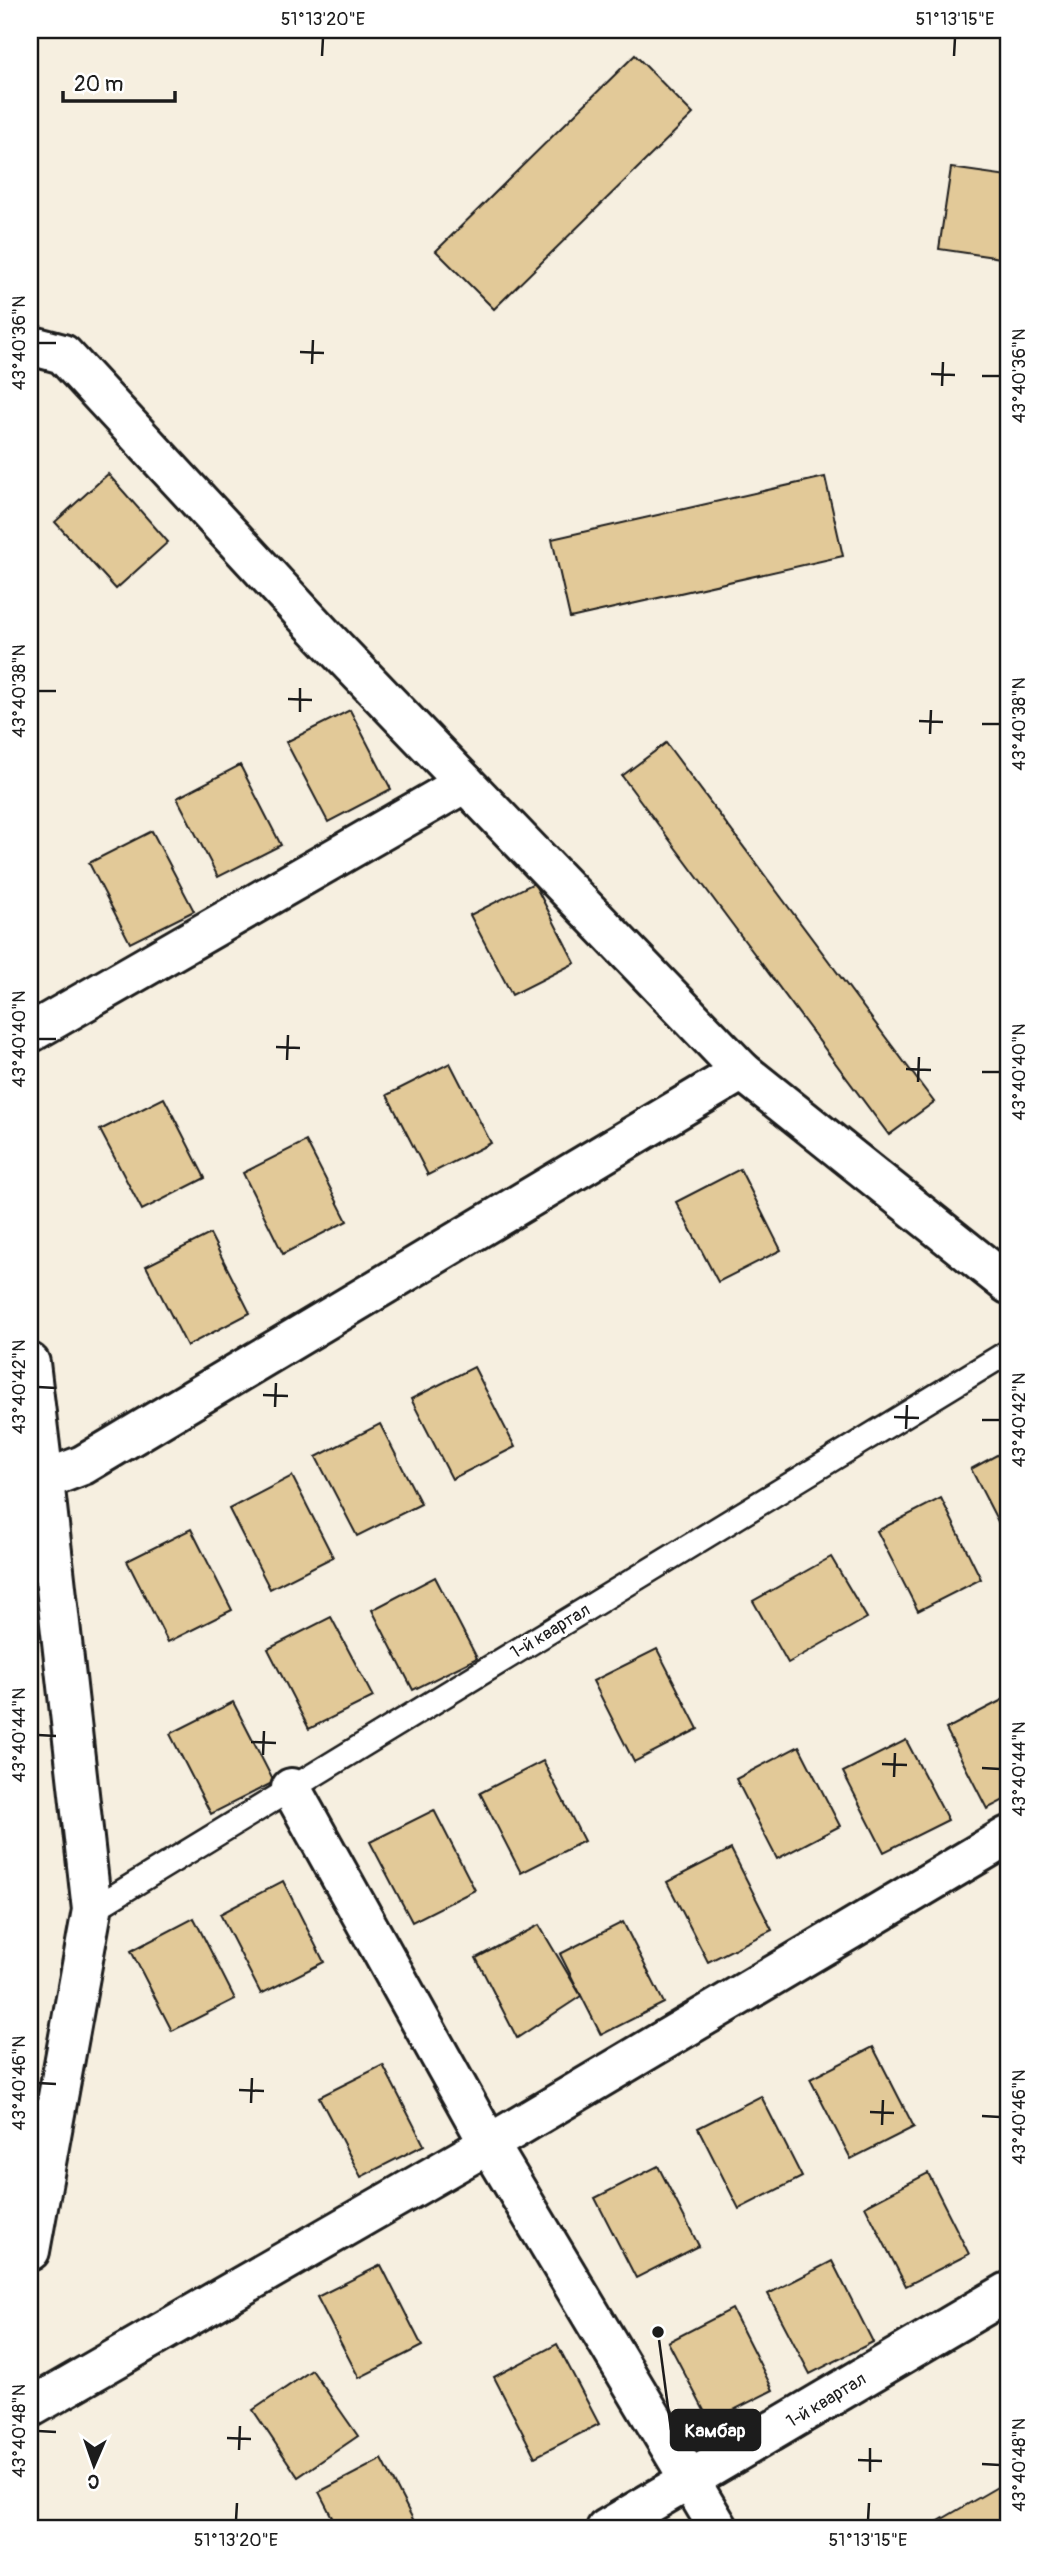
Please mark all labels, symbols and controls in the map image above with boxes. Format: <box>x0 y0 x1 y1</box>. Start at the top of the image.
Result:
text: 51°13'20"E <box>281 8 365 31</box>
text: 51°13'15"E <box>916 8 994 31</box>
scale bar <box>63 60 175 104</box>
text: 20 m <box>74 71 123 98</box>
text: 43°40'36"N <box>8 296 31 390</box>
text: 43°40'36"N <box>1008 329 1031 423</box>
text: 43°40'38"N <box>8 644 31 738</box>
text: 43°40'38"N <box>1008 677 1031 771</box>
text: 43°40'40"N <box>8 991 31 1087</box>
text: 43°40'40"N <box>1008 1024 1031 1120</box>
text: 43°40'42"N <box>8 1340 31 1434</box>
text: 43°40'42"N <box>1008 1373 1031 1467</box>
street label: 1-й квартал <box>506 1599 594 1664</box>
text: 43°40'44"N <box>8 1687 31 1783</box>
text: 43°40'44"N <box>1008 1721 1031 1817</box>
text: 43°40'46"N <box>8 2035 31 2131</box>
text: 43°40'46"N <box>1008 2069 1031 2165</box>
street label: 1-й квартал <box>782 2368 870 2433</box>
text: 43°40'48"N <box>8 2384 31 2478</box>
callout: Камбар <box>671 2410 760 2450</box>
text: 43°40'48"N <box>1008 2418 1031 2512</box>
text: Камбар <box>685 2419 746 2443</box>
north arrow <box>60 2430 130 2500</box>
text: С <box>87 2469 100 2493</box>
text: 51°13'20"E <box>194 2529 278 2552</box>
text: 51°13'15"E <box>829 2529 907 2552</box>

